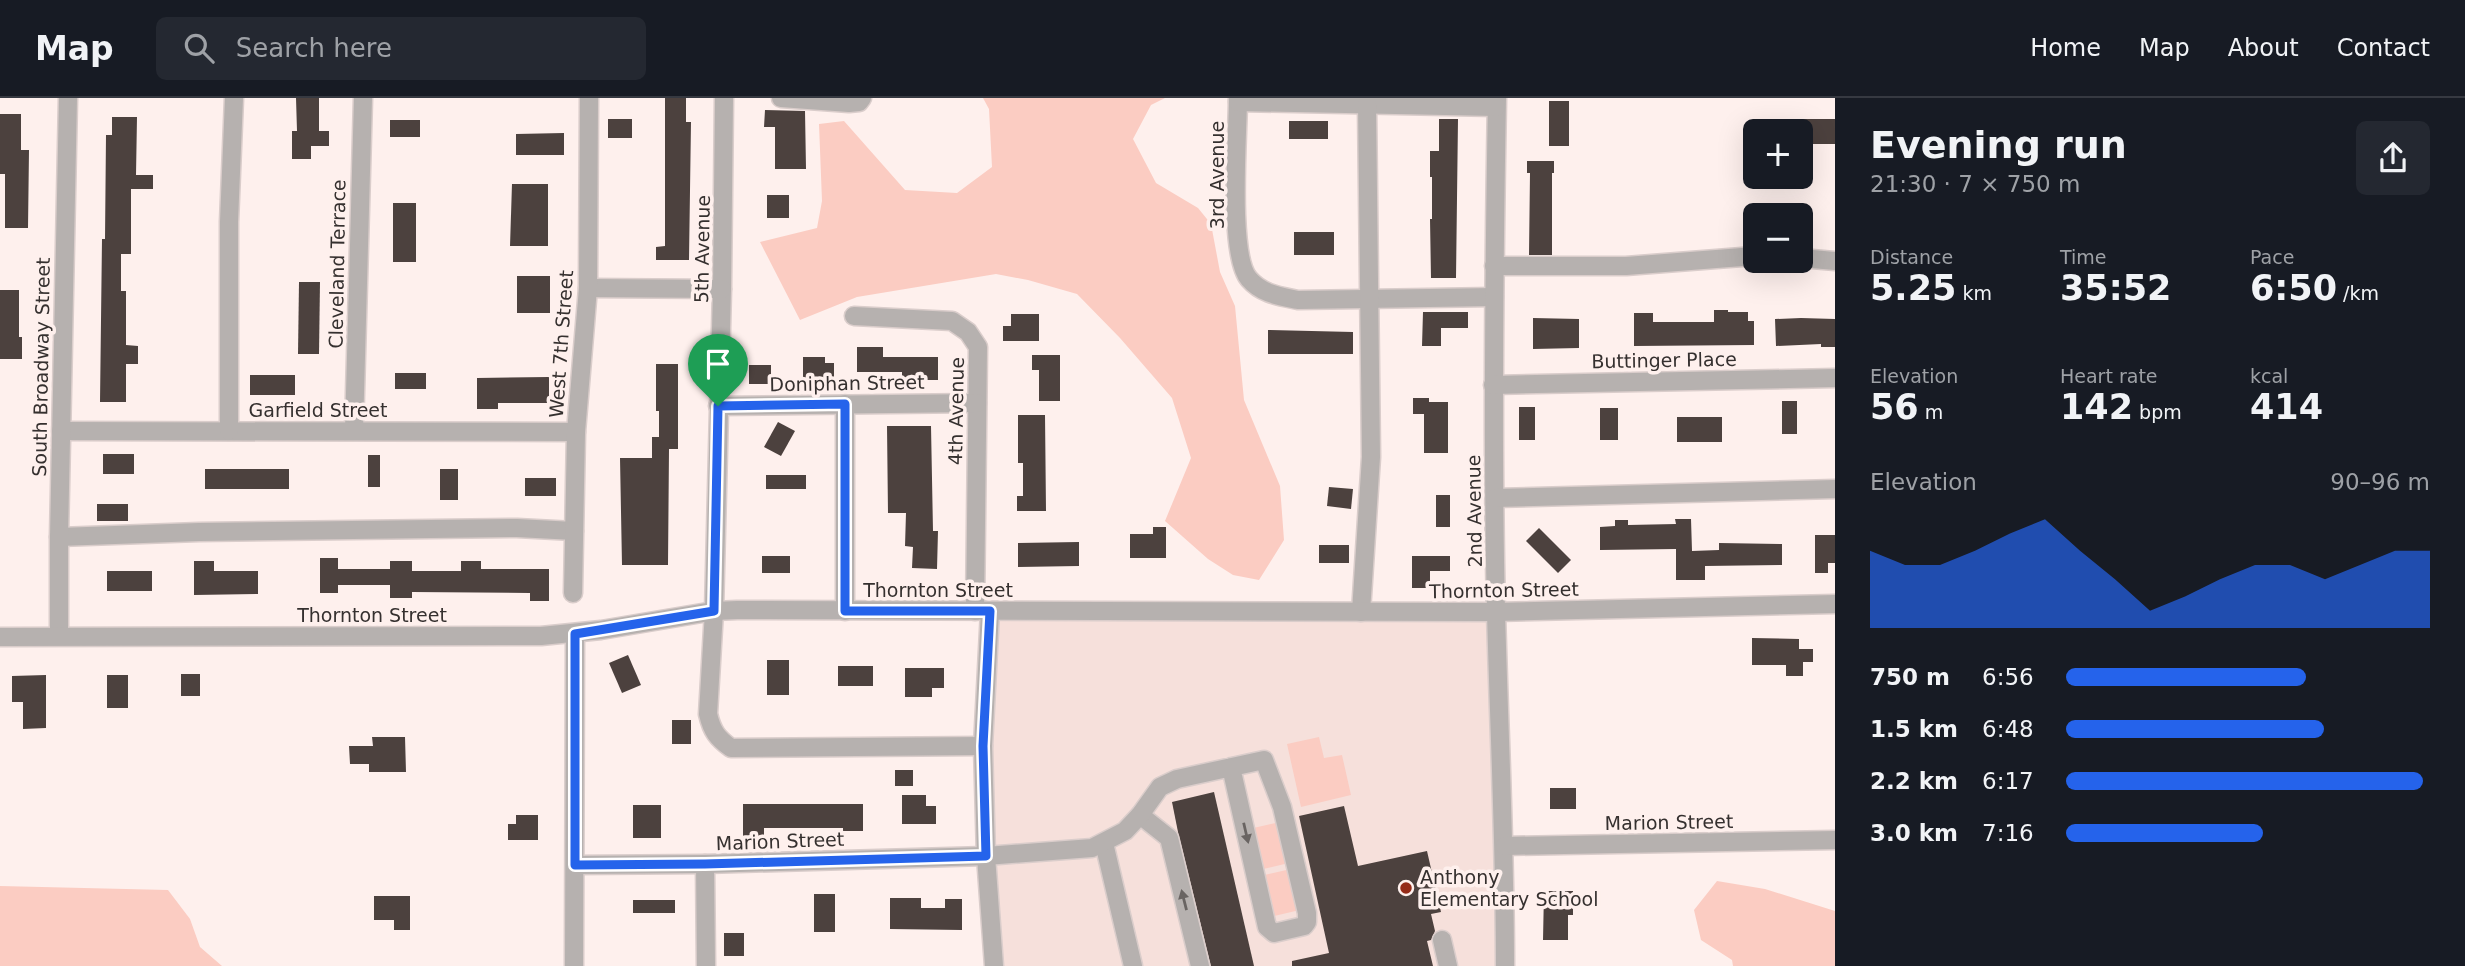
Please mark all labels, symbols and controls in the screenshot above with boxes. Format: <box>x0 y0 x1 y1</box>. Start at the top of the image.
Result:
search box <box>156 17 646 80</box>
text: Map <box>35 29 114 68</box>
icon: search <box>180 29 218 67</box>
text: Search here <box>236 33 392 63</box>
text: Home <box>2030 34 2101 62</box>
text: Map <box>2139 34 2190 62</box>
text: About <box>2228 34 2299 62</box>
text: Contact <box>2337 34 2430 62</box>
map controls <box>1743 119 1813 273</box>
button: + <box>1743 119 1813 189</box>
street label: 3rd Avenue <box>1206 121 1228 229</box>
button: share <box>2356 121 2430 195</box>
text: Evening run <box>1870 123 2127 167</box>
text: 21:30 · 7 × 750 m <box>1870 171 2080 197</box>
street label: Cleveland Terrace <box>325 179 349 349</box>
street label: 5th Avenue <box>690 195 714 303</box>
button: − <box>1743 203 1813 273</box>
text: Distance <box>1870 246 1953 268</box>
text: Time <box>2060 246 2107 268</box>
text: Pace <box>2250 246 2294 268</box>
street label: South Broadway Street <box>28 257 54 477</box>
text: 5.25 <box>1870 268 1956 308</box>
text: 35:52 <box>2060 268 2171 308</box>
text: 6:50 <box>2250 268 2337 308</box>
street label: West 7th Street <box>545 269 577 419</box>
text: km <box>1956 282 1992 304</box>
text: /km <box>2337 282 2379 304</box>
pin <box>688 334 748 406</box>
icon: arrive <box>699 345 737 383</box>
street label: Buttinger Place <box>1591 348 1737 372</box>
street label: 4th Avenue <box>944 357 968 465</box>
text: Elevation <box>1870 365 1958 387</box>
text: Heart rate <box>2060 365 2158 387</box>
text: kcal <box>2250 365 2288 387</box>
street label: Doniphan Street <box>769 371 925 395</box>
text: 56 <box>1870 387 1919 427</box>
text: 142 <box>2060 387 2133 427</box>
text: 414 <box>2250 387 2323 427</box>
street label: Garfield Street <box>249 399 387 421</box>
text: m <box>1919 401 1943 423</box>
text: bpm <box>2133 401 2182 423</box>
street label: 2nd Avenue <box>1462 454 1486 568</box>
text: Elevation <box>1870 469 1977 495</box>
text: 90–96 m <box>2330 469 2430 495</box>
street label: Thornton Street <box>1428 578 1579 602</box>
street label: Thornton Street <box>862 579 1013 601</box>
street label: Thornton Street <box>296 604 447 626</box>
text: 750 m <box>1870 664 1950 690</box>
text: 6:56 <box>1982 664 2034 690</box>
text: 1.5 km <box>1870 716 1958 742</box>
text: 6:48 <box>1982 716 2034 742</box>
text: 2.2 km <box>1870 768 1958 794</box>
text: 6:17 <box>1982 768 2034 794</box>
street label: Marion Street <box>1605 810 1733 834</box>
text: 3.0 km <box>1870 820 1958 846</box>
text: 7:16 <box>1982 820 2034 846</box>
one-way arrow <box>1241 822 1252 844</box>
street label: Marion Street <box>715 828 845 854</box>
place label: Anthony Elementary School <box>1420 866 1598 910</box>
marker: Anthony Elementary School <box>1398 880 1414 896</box>
one-way arrow <box>1178 889 1189 911</box>

